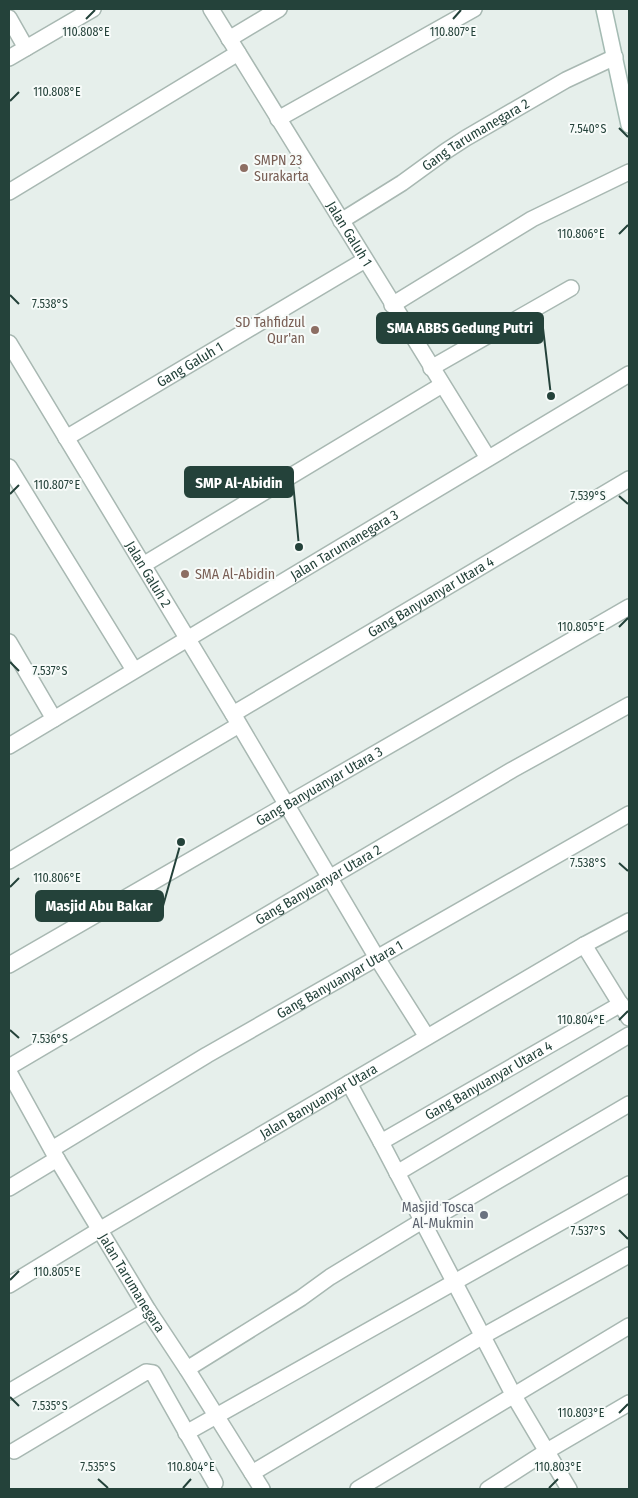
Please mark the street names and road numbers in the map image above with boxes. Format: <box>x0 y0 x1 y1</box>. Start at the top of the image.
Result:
street label: Gang Tarumanegara 2 <box>419 95 532 174</box>
street label: Jalan Galuh 1 <box>323 198 376 270</box>
street label: Gang Galuh 1 <box>154 338 226 391</box>
street label: Jalan Tarumanegara 3 <box>287 506 401 584</box>
street label: Jalan Galuh 2 <box>122 538 175 610</box>
street label: Gang Banyuanyar Utara 4 <box>365 552 497 641</box>
street label: Gang Banyuanyar Utara 3 <box>253 743 385 829</box>
street label: Gang Banyuanyar Utara 2 <box>252 841 384 928</box>
street label: Gang Banyuanyar Utara 1 <box>274 937 406 1022</box>
street label: Gang Banyuanyar Utara 4 <box>422 1037 555 1123</box>
street label: Jalan Banyuanyar Utara <box>257 1060 380 1142</box>
street label: Jalan Tarumanegara <box>95 1230 169 1336</box>

